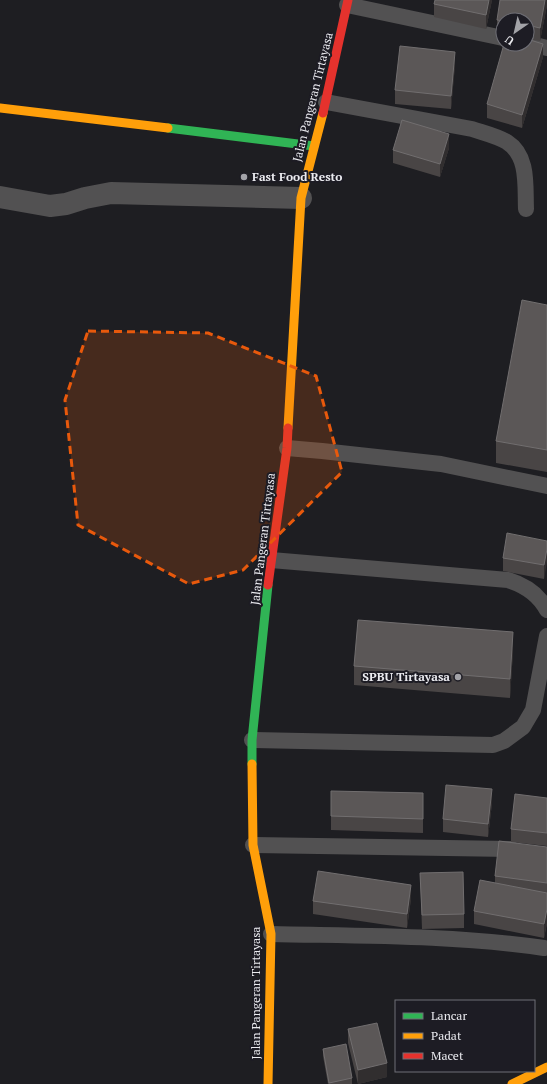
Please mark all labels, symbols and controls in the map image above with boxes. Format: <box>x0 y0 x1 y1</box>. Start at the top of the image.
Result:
north arrow <box>495 12 535 52</box>
street label: Jalan Pangeran Tirtayasa <box>289 31 336 163</box>
text: U <box>502 32 517 48</box>
place label: Fast Food Resto <box>252 169 342 184</box>
marker: Fast Food Resto <box>239 172 249 182</box>
street label: Jalan Pangeran Tirtayasa <box>247 472 278 606</box>
place label: SPBU Tirtayasa <box>362 669 450 684</box>
marker: SPBU Tirtayasa <box>453 672 463 682</box>
street label: Jalan Pangeran Tirtayasa <box>248 927 263 1059</box>
legend <box>395 1000 535 1072</box>
text: Lancar <box>431 1008 467 1023</box>
text: Padat <box>431 1028 462 1043</box>
text: Macet <box>431 1048 464 1063</box>

